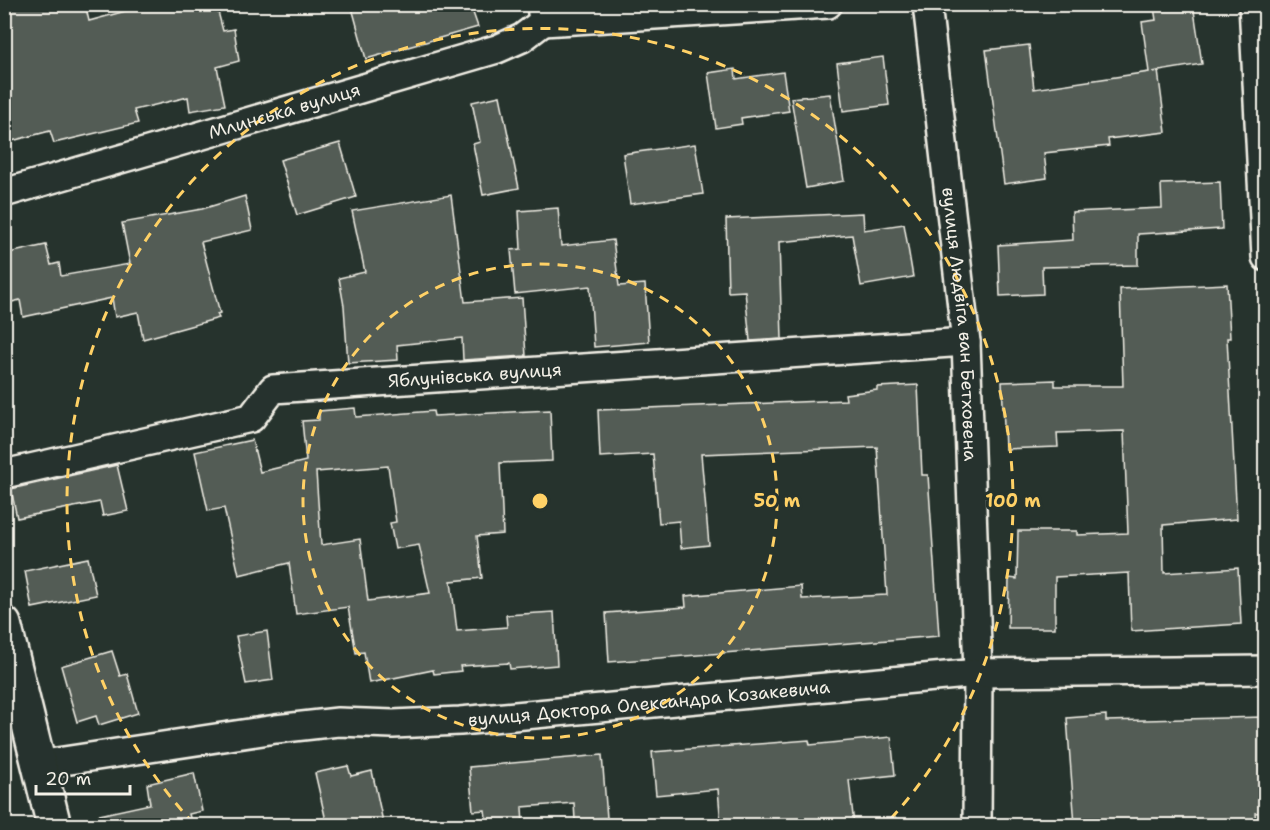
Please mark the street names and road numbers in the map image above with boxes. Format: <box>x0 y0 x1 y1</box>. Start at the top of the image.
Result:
street label: Млинська вулиця <box>205 78 363 145</box>
street label: вулиця Людвіга ван Бетховена <box>936 186 982 462</box>
street label: Яблунівська вулиця <box>387 357 562 393</box>
street label: вулиця Доктора Олександра Козакевича <box>467 675 831 732</box>

